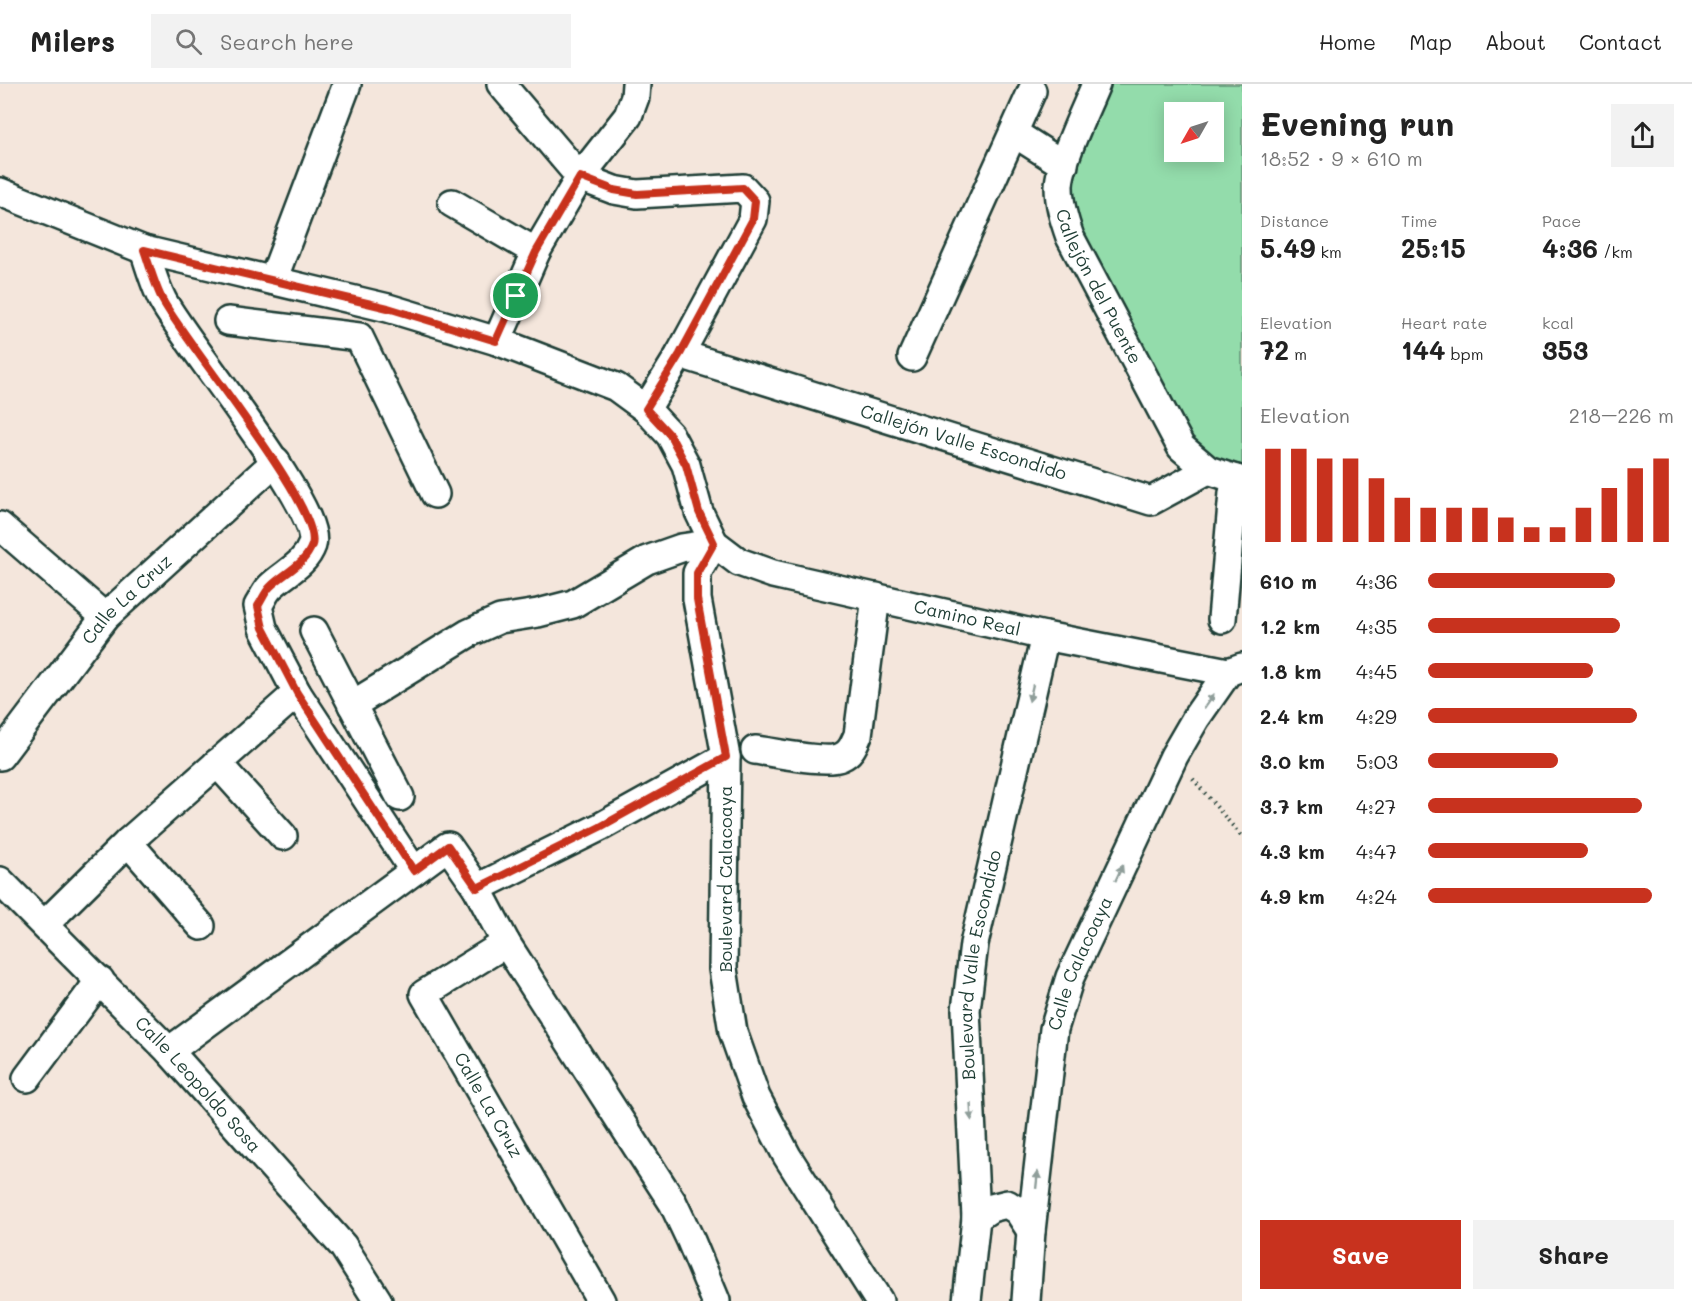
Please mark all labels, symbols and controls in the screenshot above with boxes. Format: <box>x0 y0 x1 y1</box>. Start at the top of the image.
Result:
search box <box>151 14 571 68</box>
text: Milers <box>30 23 115 59</box>
icon: search <box>172 25 205 58</box>
text: Search here <box>220 27 354 56</box>
text: Home <box>1319 28 1376 55</box>
text: Map <box>1409 28 1452 55</box>
text: About <box>1485 28 1546 55</box>
text: Contact <box>1579 28 1662 55</box>
text: Evening run <box>1260 101 1454 144</box>
north arrow <box>1164 102 1224 162</box>
map controls <box>1164 102 1224 162</box>
button: share <box>1611 104 1674 167</box>
text: 18:52 · 9 × 610 m <box>1260 145 1423 171</box>
street label: Callejón del Puente <box>1051 206 1148 368</box>
text: Distance <box>1260 210 1329 231</box>
text: Time <box>1401 210 1437 231</box>
text: Pace <box>1542 210 1581 231</box>
text: 5.49 <box>1260 231 1315 265</box>
text: 25:15 <box>1401 231 1466 265</box>
text: 4:36 <box>1542 231 1598 265</box>
text: km <box>1315 241 1342 262</box>
text: /km <box>1598 241 1633 262</box>
pin <box>490 270 541 321</box>
icon: arrive <box>499 279 532 312</box>
text: Elevation <box>1260 312 1332 333</box>
text: Heart rate <box>1401 312 1487 333</box>
text: kcal <box>1542 312 1574 333</box>
text: 72 <box>1260 333 1289 367</box>
text: 144 <box>1401 333 1446 367</box>
text: 353 <box>1542 333 1588 367</box>
text: m <box>1289 343 1307 364</box>
text: bpm <box>1446 343 1483 364</box>
street label: Callejón Valle Escondido <box>858 398 1070 485</box>
text: Elevation <box>1260 402 1350 428</box>
text: 218–226 m <box>1569 402 1674 428</box>
street label: Calle La Cruz <box>76 549 177 649</box>
text: 610 m <box>1260 568 1317 594</box>
text: 4:36 <box>1356 568 1398 594</box>
street label: Camino Real <box>912 594 1023 641</box>
text: 1.2 km <box>1260 613 1320 639</box>
text: 4:35 <box>1356 613 1397 639</box>
text: 1.8 km <box>1260 658 1321 684</box>
text: 4:45 <box>1356 658 1397 684</box>
one-way arrow <box>1026 684 1036 702</box>
one-way arrow <box>1203 693 1215 709</box>
text: 2.4 km <box>1260 703 1324 729</box>
text: 4:29 <box>1356 703 1397 729</box>
text: 3.0 km <box>1260 748 1325 774</box>
text: 5:03 <box>1356 748 1398 774</box>
street label: Boulevard Calacoaya <box>713 785 737 973</box>
text: 3.7 km <box>1260 793 1323 819</box>
text: 4:27 <box>1356 793 1396 819</box>
text: 4.3 km <box>1260 838 1325 864</box>
text: 4:47 <box>1356 838 1397 864</box>
street label: Boulevard Valle Escondido <box>953 847 1006 1081</box>
one-way arrow <box>1114 865 1123 882</box>
text: 4.9 km <box>1260 883 1325 909</box>
text: 4:24 <box>1356 883 1397 909</box>
street label: Calle Calacoaya <box>1041 892 1117 1033</box>
street label: Calle Leopoldo Sosa <box>130 1011 267 1157</box>
street label: Calle La Cruz <box>449 1048 529 1162</box>
one-way arrow <box>966 1103 975 1122</box>
one-way arrow <box>1032 1170 1042 1189</box>
button: Save <box>1260 1220 1461 1289</box>
button: Share <box>1473 1220 1674 1289</box>

